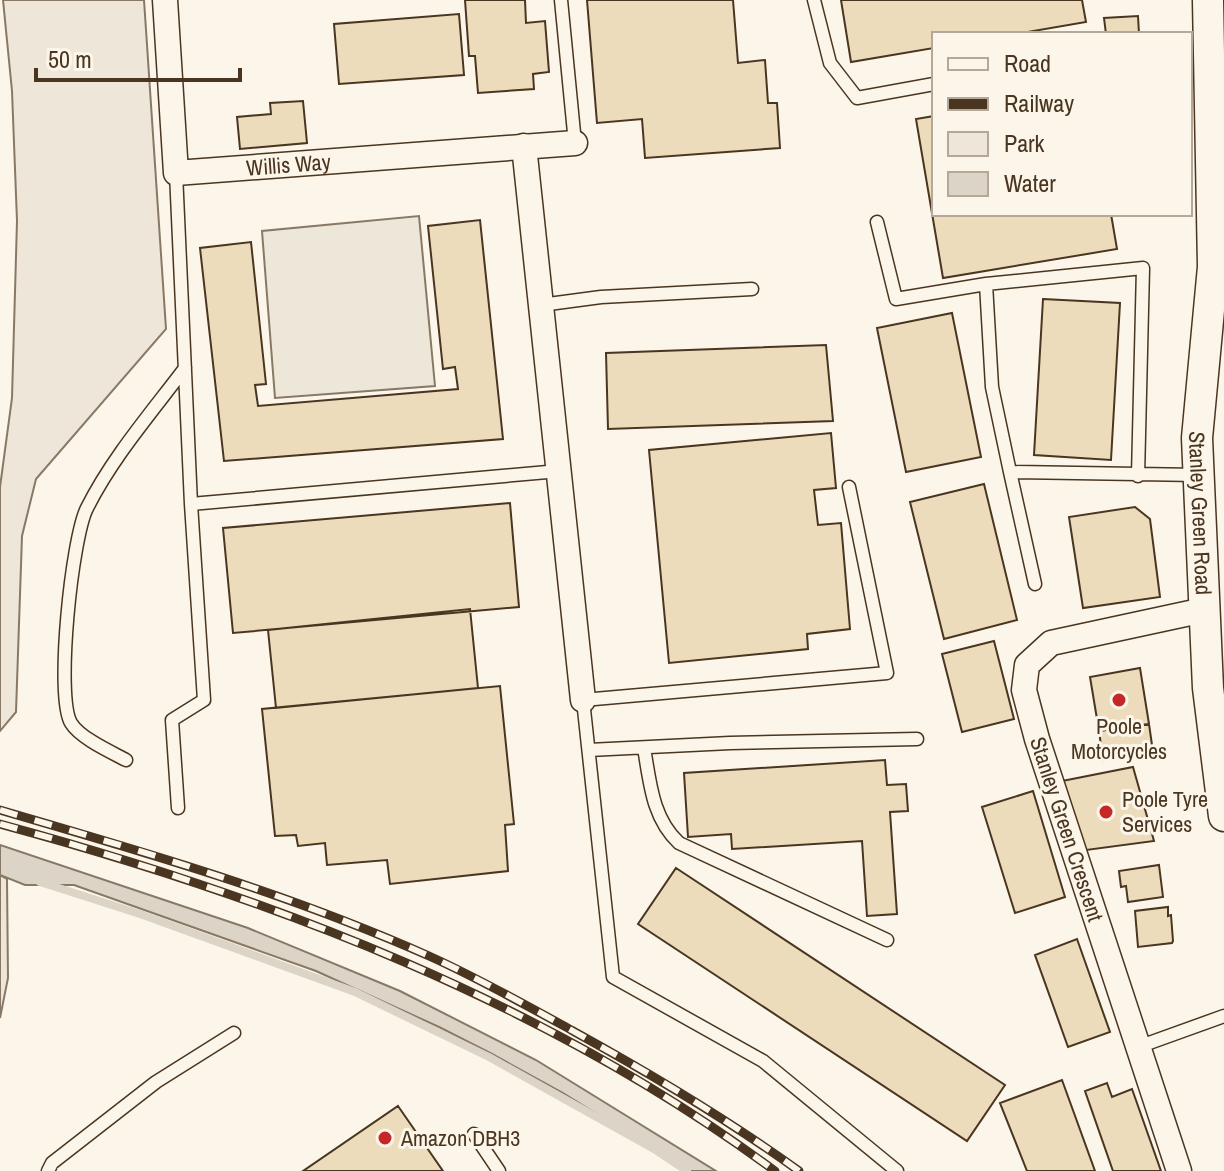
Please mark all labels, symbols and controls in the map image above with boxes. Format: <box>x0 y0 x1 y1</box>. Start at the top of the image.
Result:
scale bar <box>36 32 240 82</box>
legend <box>932 32 1192 216</box>
text: 50 m <box>48 43 92 75</box>
text: Road <box>1004 47 1051 79</box>
text: Railway <box>1004 87 1074 119</box>
text: Park <box>1004 127 1045 159</box>
street label: Willis Way <box>245 146 332 183</box>
text: Water <box>1004 167 1056 199</box>
street label: Stanley Green Road <box>1182 430 1219 596</box>
marker: Poole Motorcycles <box>1110 691 1128 709</box>
place label: Poole Motorcycles <box>1071 711 1167 766</box>
street label: Stanley Green Crescent <box>1023 733 1111 925</box>
place label: Poole Tyre Services <box>1122 784 1208 839</box>
marker: Poole Tyre Services <box>1097 803 1115 821</box>
place label: Amazon DBH3 <box>400 1123 520 1153</box>
marker: Amazon DBH3 <box>376 1129 394 1147</box>

